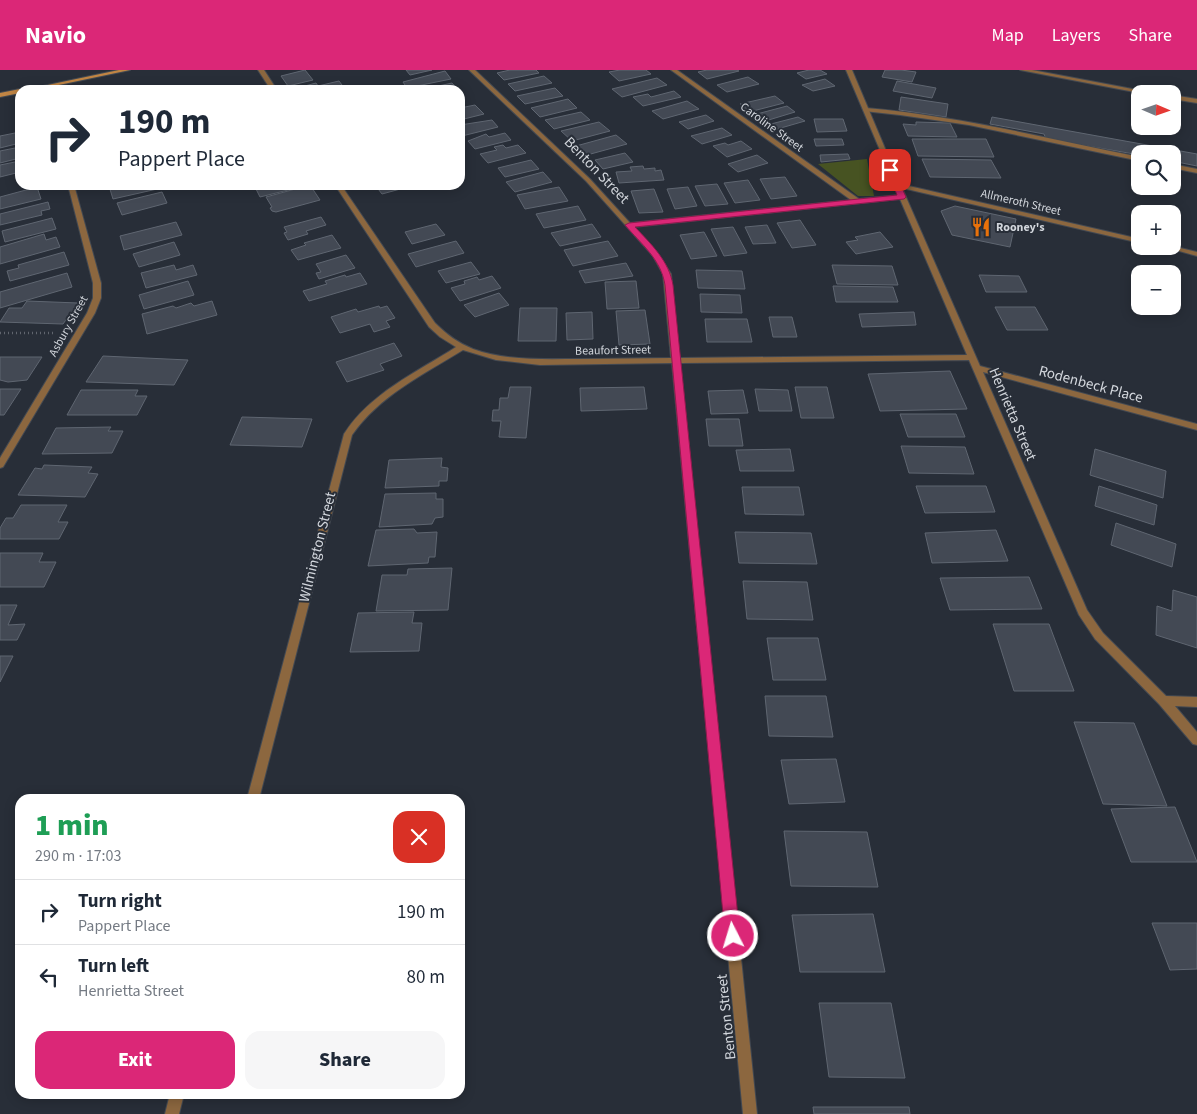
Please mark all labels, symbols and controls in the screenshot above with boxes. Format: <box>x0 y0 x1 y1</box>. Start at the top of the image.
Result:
text: Navio <box>25 18 86 53</box>
text: Map <box>992 23 1024 48</box>
text: Layers <box>1052 23 1101 48</box>
text: Share <box>1129 23 1172 48</box>
north arrow <box>1131 85 1181 135</box>
map controls <box>1131 85 1181 315</box>
text: 190 m <box>118 97 210 147</box>
street label: Caroline Street <box>737 99 807 156</box>
icon: right <box>35 105 100 170</box>
street label: Benton Street <box>559 132 634 209</box>
text: Pappert Place <box>118 143 245 175</box>
button: search <box>1131 145 1181 195</box>
pin <box>869 149 911 191</box>
icon: arrive <box>876 156 904 184</box>
street label: Allmeroth Street <box>979 185 1063 220</box>
button: + <box>1131 205 1181 255</box>
restaurant icon: Rooney's <box>970 216 992 238</box>
place label: Rooney's <box>996 219 1045 236</box>
button: − <box>1131 265 1181 315</box>
street label: Asbury Street <box>45 293 92 360</box>
street label: Beaufort Street <box>575 341 651 360</box>
street label: Rodenbeck Place <box>1036 360 1145 409</box>
street label: Henrietta Street <box>983 364 1042 464</box>
street label: Wilmington Street <box>294 490 341 604</box>
text: 1 min <box>35 804 109 847</box>
button: close <box>393 811 445 863</box>
text: 290 m · 17:03 <box>35 845 122 867</box>
text: Turn right <box>78 888 162 915</box>
icon: right <box>35 898 63 926</box>
text: 190 m <box>397 899 445 926</box>
position arrow <box>706 909 758 961</box>
text: Pappert Place <box>78 915 170 937</box>
text: Turn left <box>78 953 149 980</box>
icon: left <box>35 963 63 991</box>
text: 80 m <box>407 964 445 991</box>
street label: Benton Street <box>712 973 741 1061</box>
text: Henrietta Street <box>78 980 184 1002</box>
button: Exit <box>35 1031 235 1089</box>
button: Share <box>245 1031 445 1089</box>

